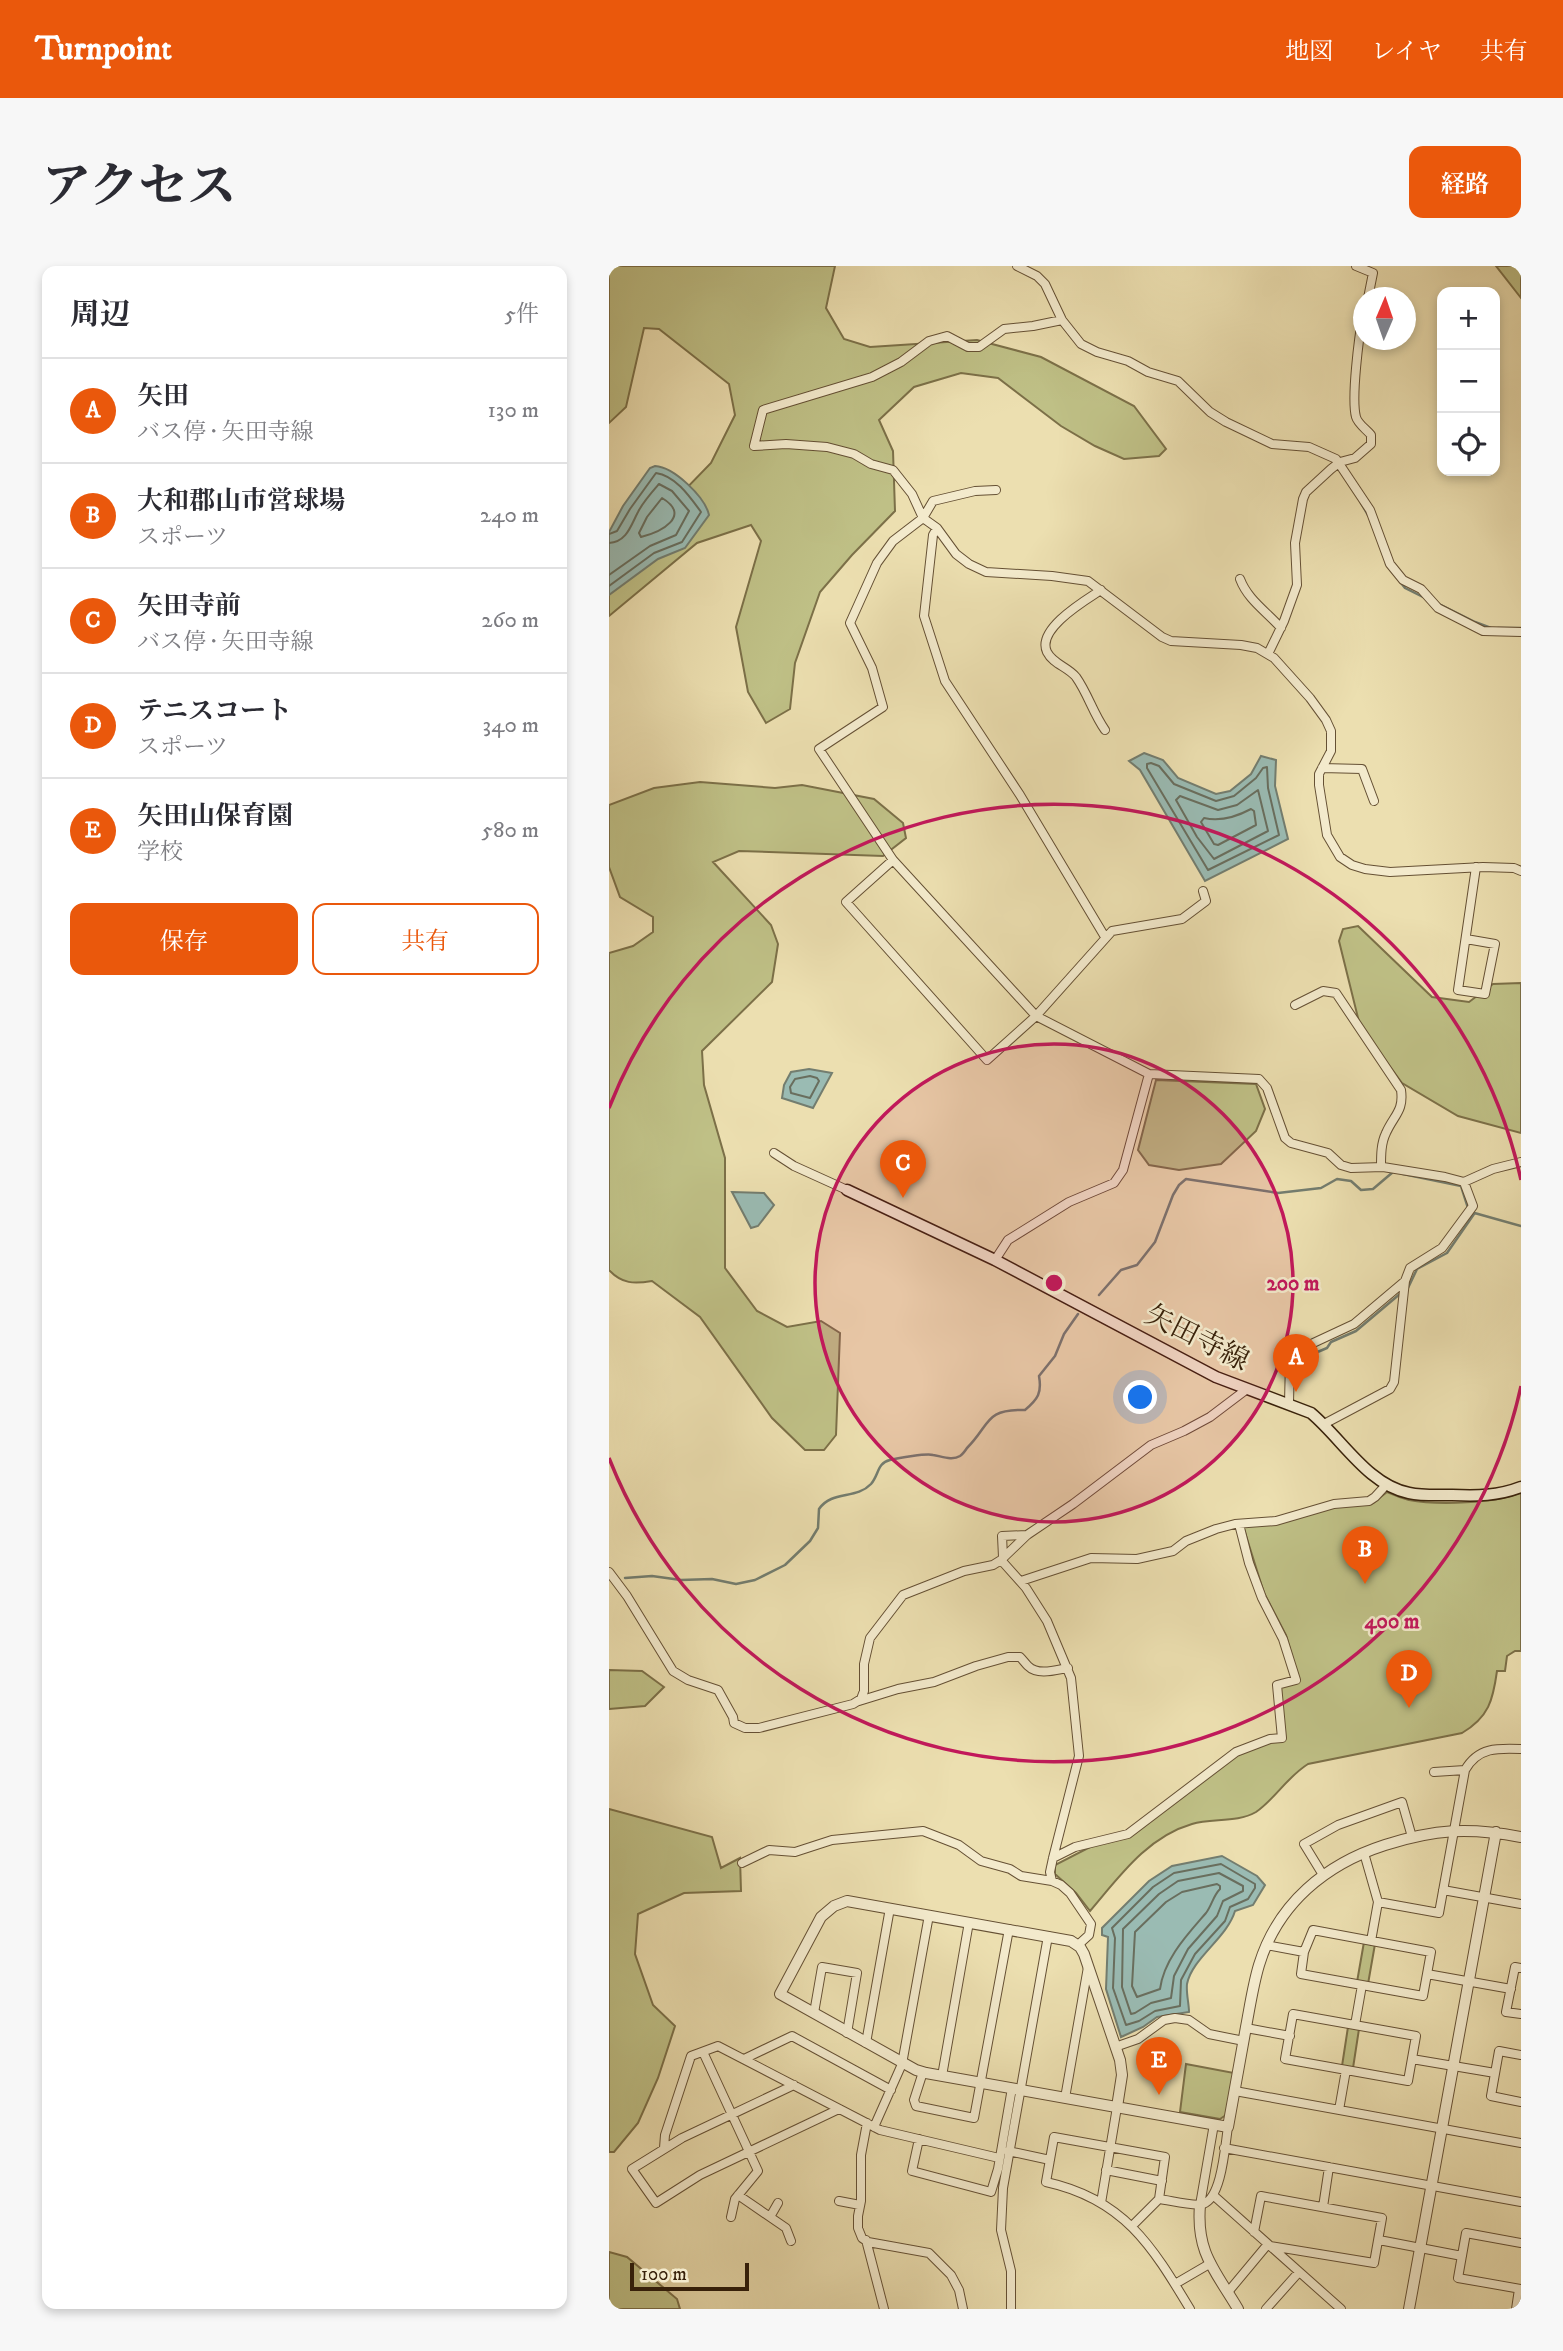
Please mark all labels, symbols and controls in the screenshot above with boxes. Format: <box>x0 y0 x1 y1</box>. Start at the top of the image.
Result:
text: Turnpoint <box>35 29 172 70</box>
text: 地図 <box>1285 37 1333 67</box>
text: レイヤ <box>1371 37 1442 67</box>
text: 共有 <box>1480 37 1528 67</box>
button: 経路 <box>1409 146 1521 218</box>
text: アクセス <box>42 157 237 219</box>
north arrow <box>1353 287 1416 350</box>
map controls <box>1437 287 1500 476</box>
button: + <box>1437 287 1500 350</box>
text: 周辺 <box>70 297 130 334</box>
text: 5件 <box>505 300 539 329</box>
button: − <box>1437 350 1500 413</box>
text: 矢田 <box>137 380 189 413</box>
text: A <box>86 396 100 425</box>
text: 130 m <box>487 396 539 425</box>
button: locate <box>1437 413 1500 476</box>
text: バス停 · 矢田寺線 <box>137 418 313 447</box>
text: 大和郡山市営球場 <box>137 485 345 518</box>
text: B <box>86 501 100 530</box>
text: 240 m <box>480 501 539 530</box>
text: スポーツ <box>137 523 228 552</box>
text: 矢田寺前 <box>137 590 241 623</box>
text: C <box>85 606 101 635</box>
text: 260 m <box>481 606 539 635</box>
text: バス停 · 矢田寺線 <box>137 628 313 657</box>
text: テニスコート <box>137 695 292 728</box>
text: D <box>84 711 102 740</box>
text: 340 m <box>483 711 539 740</box>
text: スポーツ <box>137 733 228 762</box>
text: 矢田山保育園 <box>137 800 293 833</box>
text: E <box>85 816 101 845</box>
text: 580 m <box>482 816 539 845</box>
text: 学校 <box>137 838 183 867</box>
button: 保存 <box>70 903 298 975</box>
button: 共有 <box>312 903 539 975</box>
pin: C <box>880 1140 926 1198</box>
centre of rings <box>1042 1271 1066 1295</box>
text: 200 m <box>1266 1271 1320 1297</box>
street label: 矢田寺線 <box>1139 1297 1255 1379</box>
pin: A <box>1273 1334 1319 1392</box>
your location <box>1123 1380 1157 1414</box>
pin: B <box>1342 1526 1388 1584</box>
text: 400 m <box>1365 1609 1420 1635</box>
pin: D <box>1386 1650 1432 1708</box>
pin: E <box>1136 2037 1182 2095</box>
scale bar <box>630 2260 749 2292</box>
text: 100 m <box>641 2263 687 2286</box>

